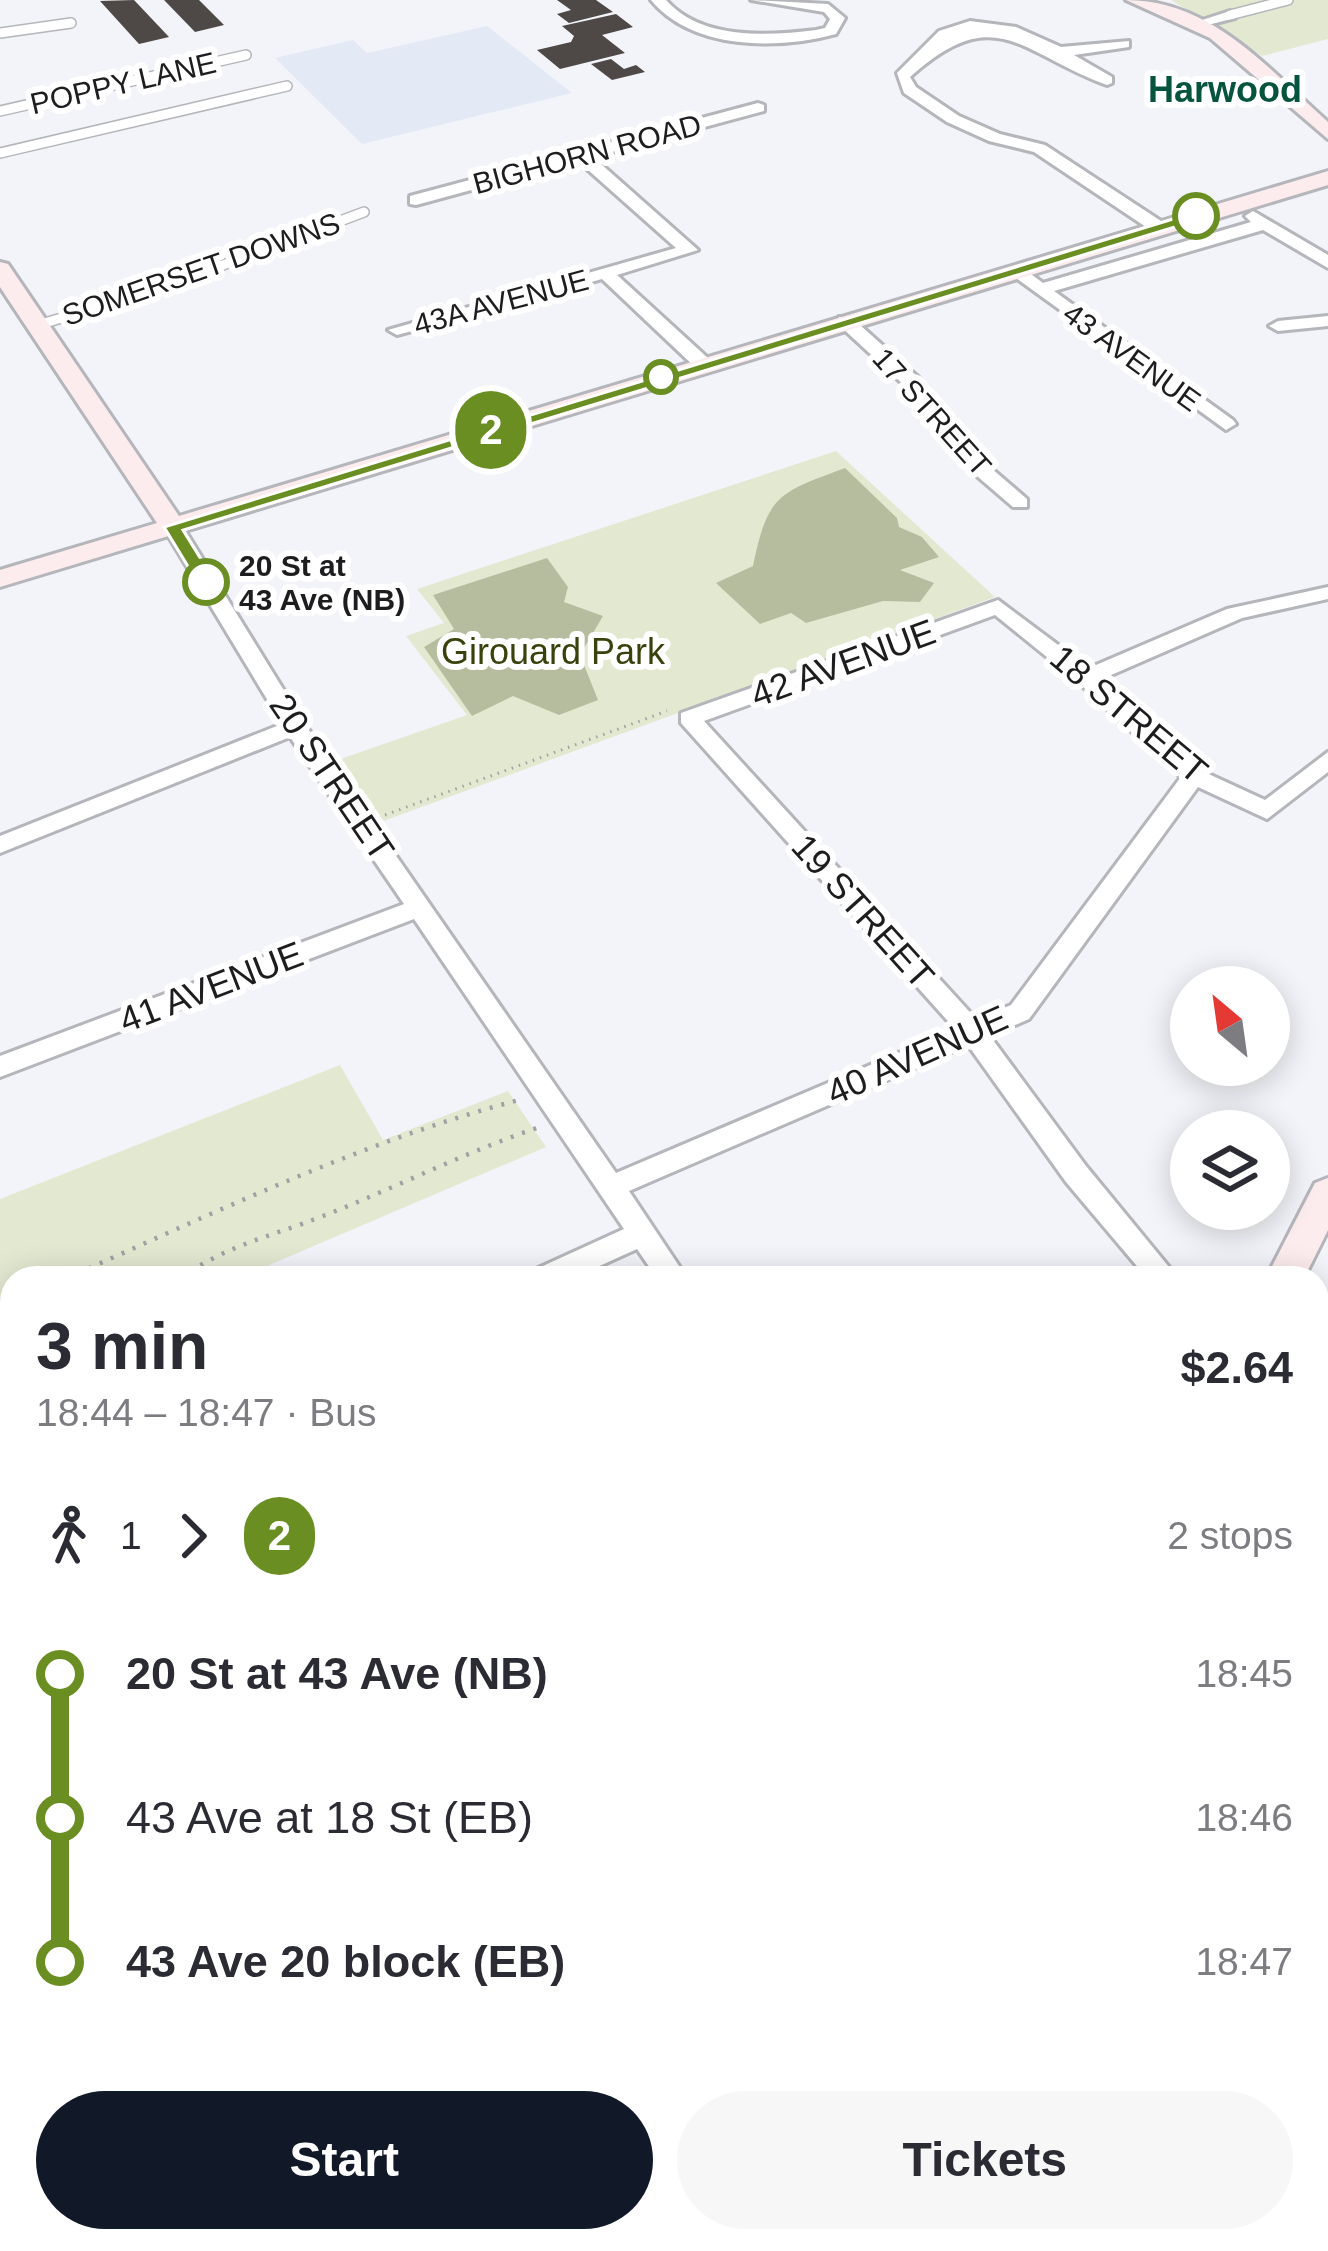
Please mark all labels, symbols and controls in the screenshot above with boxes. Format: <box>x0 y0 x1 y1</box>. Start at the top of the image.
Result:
street label: POPPY LANE <box>27 46 219 120</box>
district label: Harwood <box>1148 69 1302 110</box>
street label: BIGHORN ROAD <box>469 108 705 200</box>
unlabelled marker <box>1174 194 1218 238</box>
street label: SOMERSET DOWNS <box>58 206 344 332</box>
street label: 43A AVENUE <box>410 263 592 341</box>
street label: 43 AVENUE <box>1057 296 1207 418</box>
street label: 17 STREET <box>866 341 998 483</box>
unlabelled marker <box>645 361 677 393</box>
line badge: 2 <box>452 391 530 469</box>
text: 2 <box>479 406 503 453</box>
place label: 20 St at 43 Ave (NB) <box>239 549 405 616</box>
marker: 20 St at 43 Ave (NB) <box>184 560 228 604</box>
street label: 42 AVENUE <box>745 611 941 715</box>
park label: Girouard Park <box>441 631 666 672</box>
street label: 18 STREET <box>1042 637 1216 791</box>
street label: 20 STREET <box>261 686 403 868</box>
street label: 19 STREET <box>784 826 942 996</box>
street label: 41 AVENUE <box>113 933 309 1041</box>
north arrow <box>1170 966 1290 1086</box>
map controls <box>1170 966 1290 1230</box>
street label: 40 AVENUE <box>820 997 1014 1113</box>
button: layers <box>1170 1110 1290 1230</box>
text: 3 min <box>36 1309 208 1383</box>
text: $2.64 <box>1180 1342 1293 1393</box>
text: 18:44 – 18:47 · Bus <box>36 1391 376 1434</box>
icon: walk <box>36 1503 102 1569</box>
icon: forward <box>160 1503 226 1569</box>
text: 2 <box>268 1512 291 1559</box>
text: 1 <box>120 1514 142 1557</box>
text: 2 stops <box>1167 1514 1293 1557</box>
text: 20 St at 43 Ave (NB) <box>126 1648 548 1699</box>
text: 18:45 <box>1195 1652 1293 1695</box>
text: 43 Ave at 18 St (EB) <box>126 1792 533 1843</box>
text: 18:46 <box>1195 1796 1293 1839</box>
text: 43 Ave 20 block (EB) <box>126 1936 565 1987</box>
text: 18:47 <box>1195 1940 1293 1983</box>
button: Start <box>36 2091 653 2229</box>
button: Tickets <box>677 2091 1293 2229</box>

